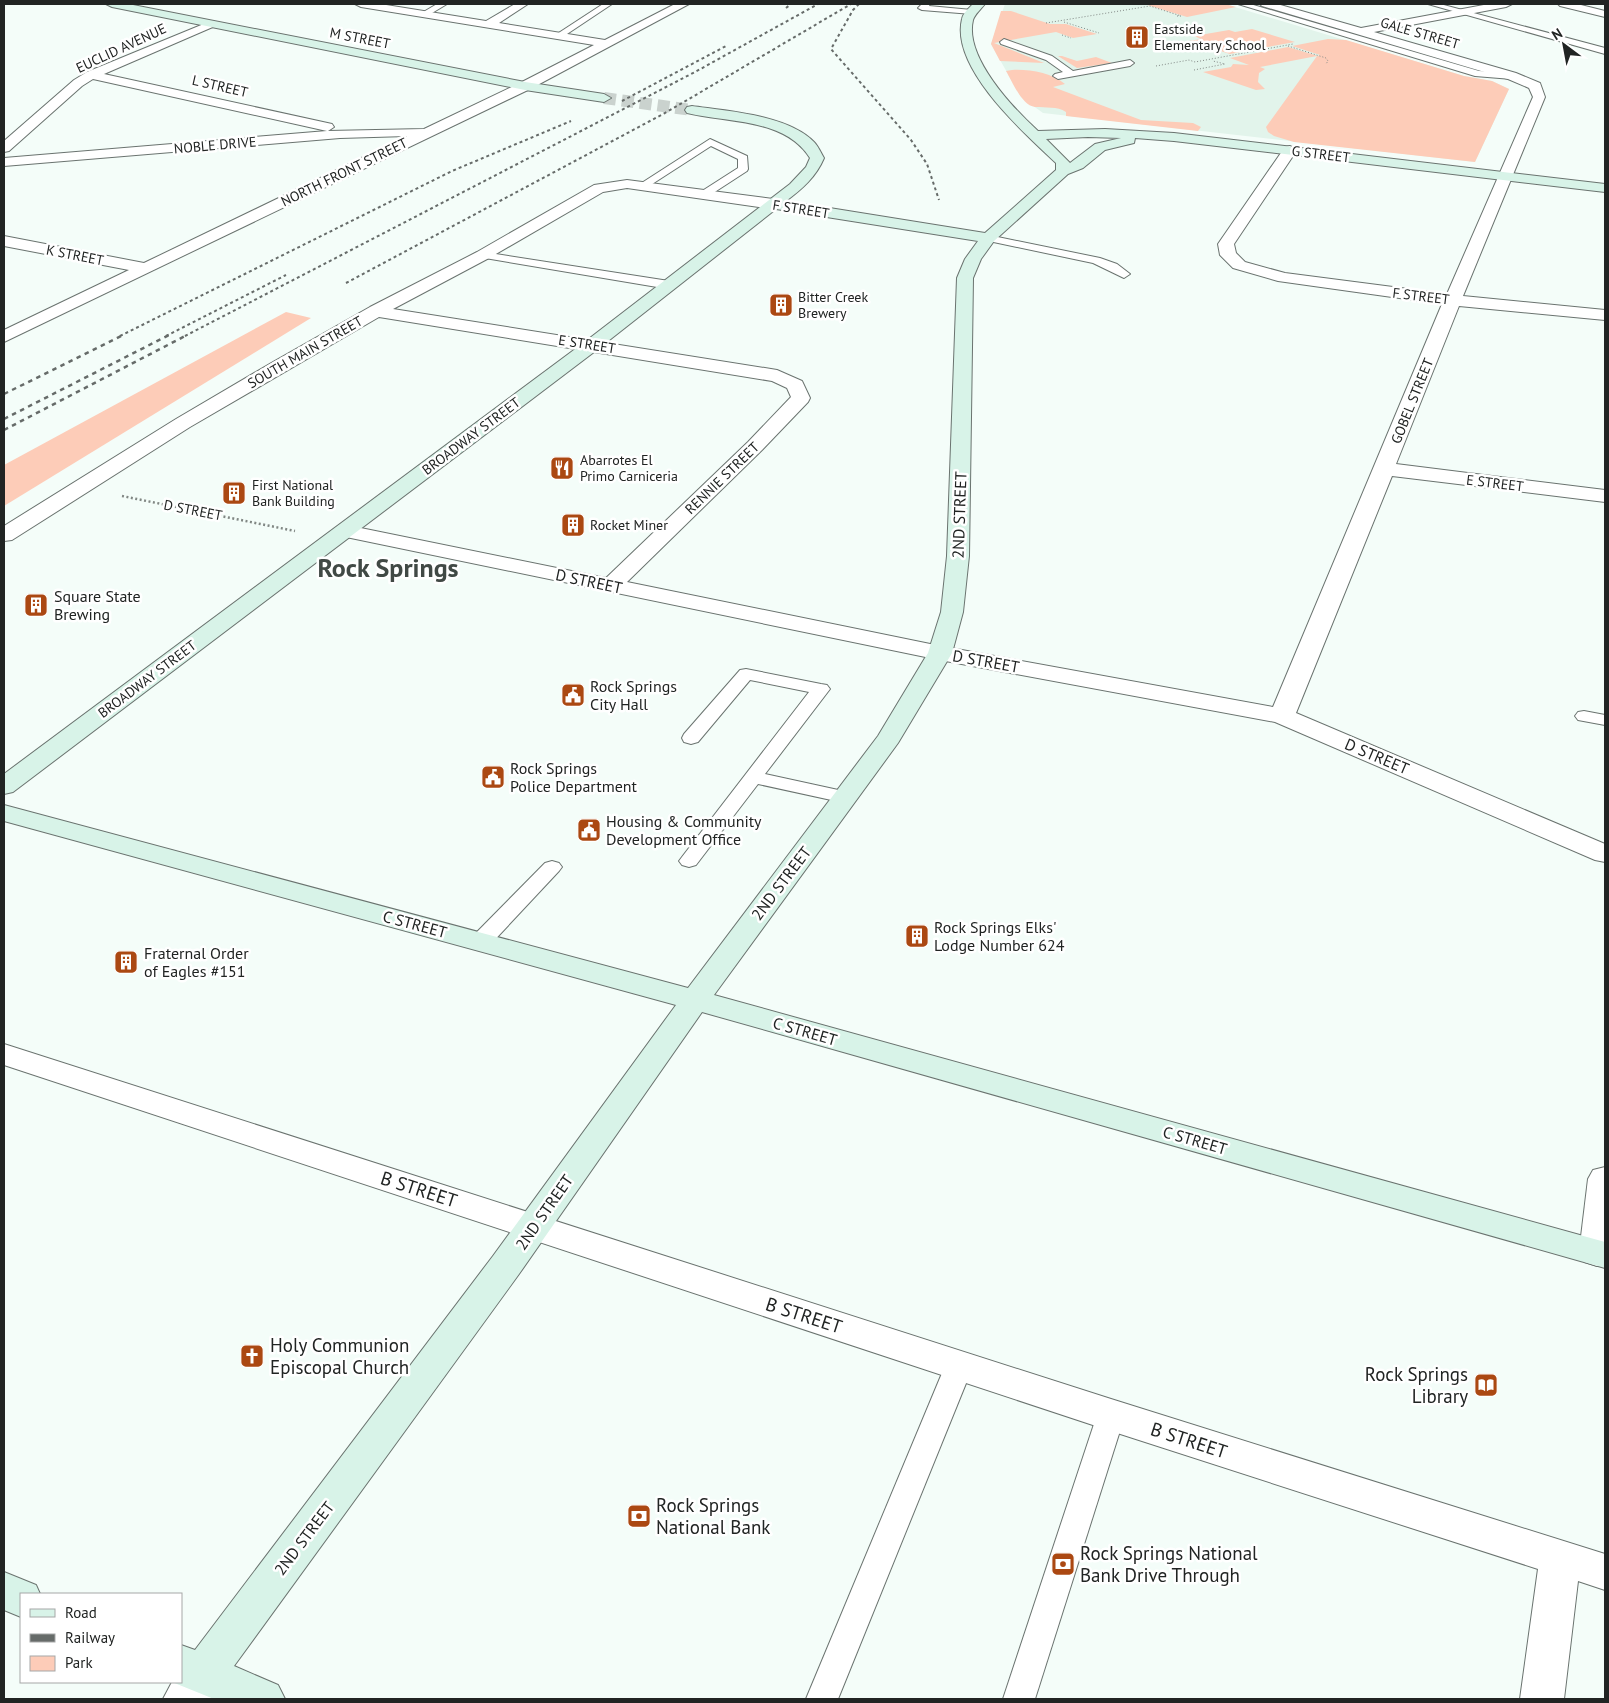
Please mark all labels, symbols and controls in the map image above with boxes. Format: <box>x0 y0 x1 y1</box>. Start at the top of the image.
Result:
street label: GALE STREET <box>1378 13 1462 53</box>
street label: EUCLID AVENUE <box>73 19 169 77</box>
place label: Eastside Elementary School <box>1154 20 1266 54</box>
north arrow <box>1539 20 1589 70</box>
street label: M STREET <box>328 23 392 53</box>
building icon: Eastside Elementary School <box>1124 24 1150 50</box>
text: N <box>1548 24 1566 44</box>
street label: L STREET <box>190 71 250 101</box>
street label: NOBLE DRIVE <box>173 132 257 158</box>
street label: NORTH FRONT STREET <box>278 133 410 210</box>
street label: G STREET <box>1291 141 1351 167</box>
street label: F STREET <box>771 196 831 222</box>
street label: K STREET <box>45 241 105 269</box>
street label: F STREET <box>1391 284 1451 308</box>
place label: Bitter Creek Brewery <box>798 288 868 322</box>
building icon: Bitter Creek Brewery <box>768 292 794 318</box>
street label: SOUTH MAIN STREET <box>244 312 366 392</box>
street label: E STREET <box>557 331 617 357</box>
street label: GOBEL STREET <box>1387 355 1437 446</box>
street label: BROADWAY STREET <box>418 393 524 479</box>
street label: RENNIE STREET <box>681 438 763 518</box>
place label: Abarrotes El Primo Carniceria <box>580 451 678 485</box>
restaurant icon: Abarrotes El Primo Carniceria <box>549 455 575 481</box>
street label: 2ND STREET <box>947 471 971 559</box>
street label: E STREET <box>1465 471 1525 495</box>
place label: First National Bank Building <box>252 476 335 510</box>
building icon: First National Bank Building <box>221 480 247 506</box>
street label: D STREET <box>162 496 224 525</box>
building icon: Rocket Miner <box>560 512 586 538</box>
place label: Rocket Miner <box>590 516 668 534</box>
district label: Rock Springs <box>317 551 459 584</box>
street label: D STREET <box>554 564 624 598</box>
place label: Square State Brewing <box>54 586 141 624</box>
building icon: Square State Brewing <box>23 592 49 618</box>
street label: BROADWAY STREET <box>94 636 200 722</box>
street label: D STREET <box>951 645 1021 677</box>
place label: Rock Springs City Hall <box>590 676 677 714</box>
public building icon: Rock Springs City Hall <box>560 682 586 708</box>
street label: D STREET <box>1342 734 1412 778</box>
place label: Rock Springs Police Department <box>510 758 638 796</box>
public building icon: Rock Springs Police Department <box>480 764 506 790</box>
place label: Housing & Community Development Office <box>606 811 762 849</box>
public building icon: Housing & Community Development Office <box>576 817 602 843</box>
street label: 2ND STREET <box>747 842 815 924</box>
street label: C STREET <box>381 906 449 942</box>
place label: Rock Springs Elks' Lodge Number 624 <box>934 917 1065 955</box>
building icon: Rock Springs Elks' Lodge Number 624 <box>904 923 930 949</box>
place label: Fraternal Order of Eagles #151 <box>144 943 249 981</box>
building icon: Fraternal Order of Eagles #151 <box>113 949 139 975</box>
street label: C STREET <box>771 1012 839 1050</box>
street label: C STREET <box>1161 1121 1229 1159</box>
street label: B STREET <box>378 1165 461 1213</box>
street label: 2ND STREET <box>511 1170 577 1253</box>
street label: B STREET <box>763 1291 846 1339</box>
place label: Holy Communion Episcopal Church <box>270 1333 409 1379</box>
church icon: Holy Communion Episcopal Church <box>239 1343 265 1369</box>
place label: Rock Springs Library <box>1365 1362 1468 1408</box>
library icon: Rock Springs Library <box>1473 1372 1499 1398</box>
street label: B STREET <box>1148 1416 1231 1464</box>
place label: Rock Springs National Bank <box>656 1493 770 1539</box>
street label: 2ND STREET <box>270 1497 338 1579</box>
bank icon: Rock Springs National Bank <box>626 1503 652 1529</box>
place label: Rock Springs National Bank Drive Through <box>1080 1541 1258 1587</box>
bank icon: Rock Springs National Bank Drive Through <box>1050 1551 1076 1577</box>
legend <box>20 1593 182 1683</box>
text: Road <box>65 1603 97 1622</box>
text: Railway <box>65 1628 115 1647</box>
text: Park <box>65 1653 93 1672</box>

